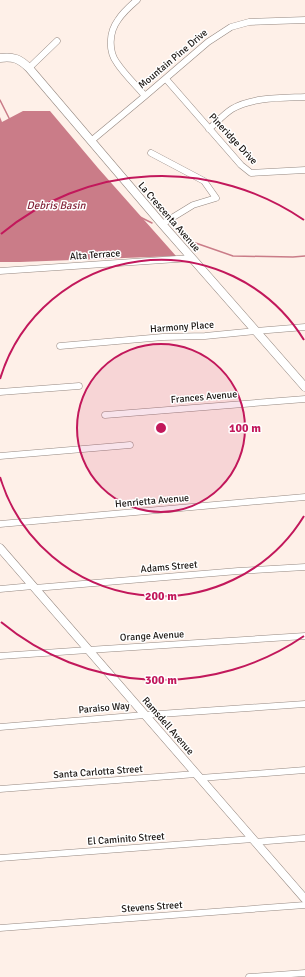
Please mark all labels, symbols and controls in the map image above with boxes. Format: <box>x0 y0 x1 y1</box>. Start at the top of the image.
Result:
street label: Mountain Pine Drive <box>136 27 210 91</box>
street label: Pineridge Drive <box>206 111 260 167</box>
street label: La Crescenta Avenue <box>135 180 203 254</box>
water label: Debris Basin <box>27 199 86 212</box>
street label: Alta Terrace <box>69 247 121 263</box>
street label: Harmony Place <box>150 319 214 335</box>
street label: Frances Avenue <box>170 388 238 406</box>
centre of rings <box>154 421 168 435</box>
text: 100 m <box>229 421 261 436</box>
street label: Henrietta Avenue <box>114 492 190 510</box>
street label: Adams Street <box>140 558 198 575</box>
text: 200 m <box>145 589 177 604</box>
street label: Orange Avenue <box>119 628 185 644</box>
text: 300 m <box>145 673 177 688</box>
street label: Ramsdell Avenue <box>140 695 196 757</box>
street label: Paraiso Way <box>78 700 130 716</box>
street label: Santa Carlotta Street <box>53 763 144 781</box>
street label: El Caminito Street <box>87 830 166 848</box>
street label: Stevens Street <box>121 899 184 915</box>

